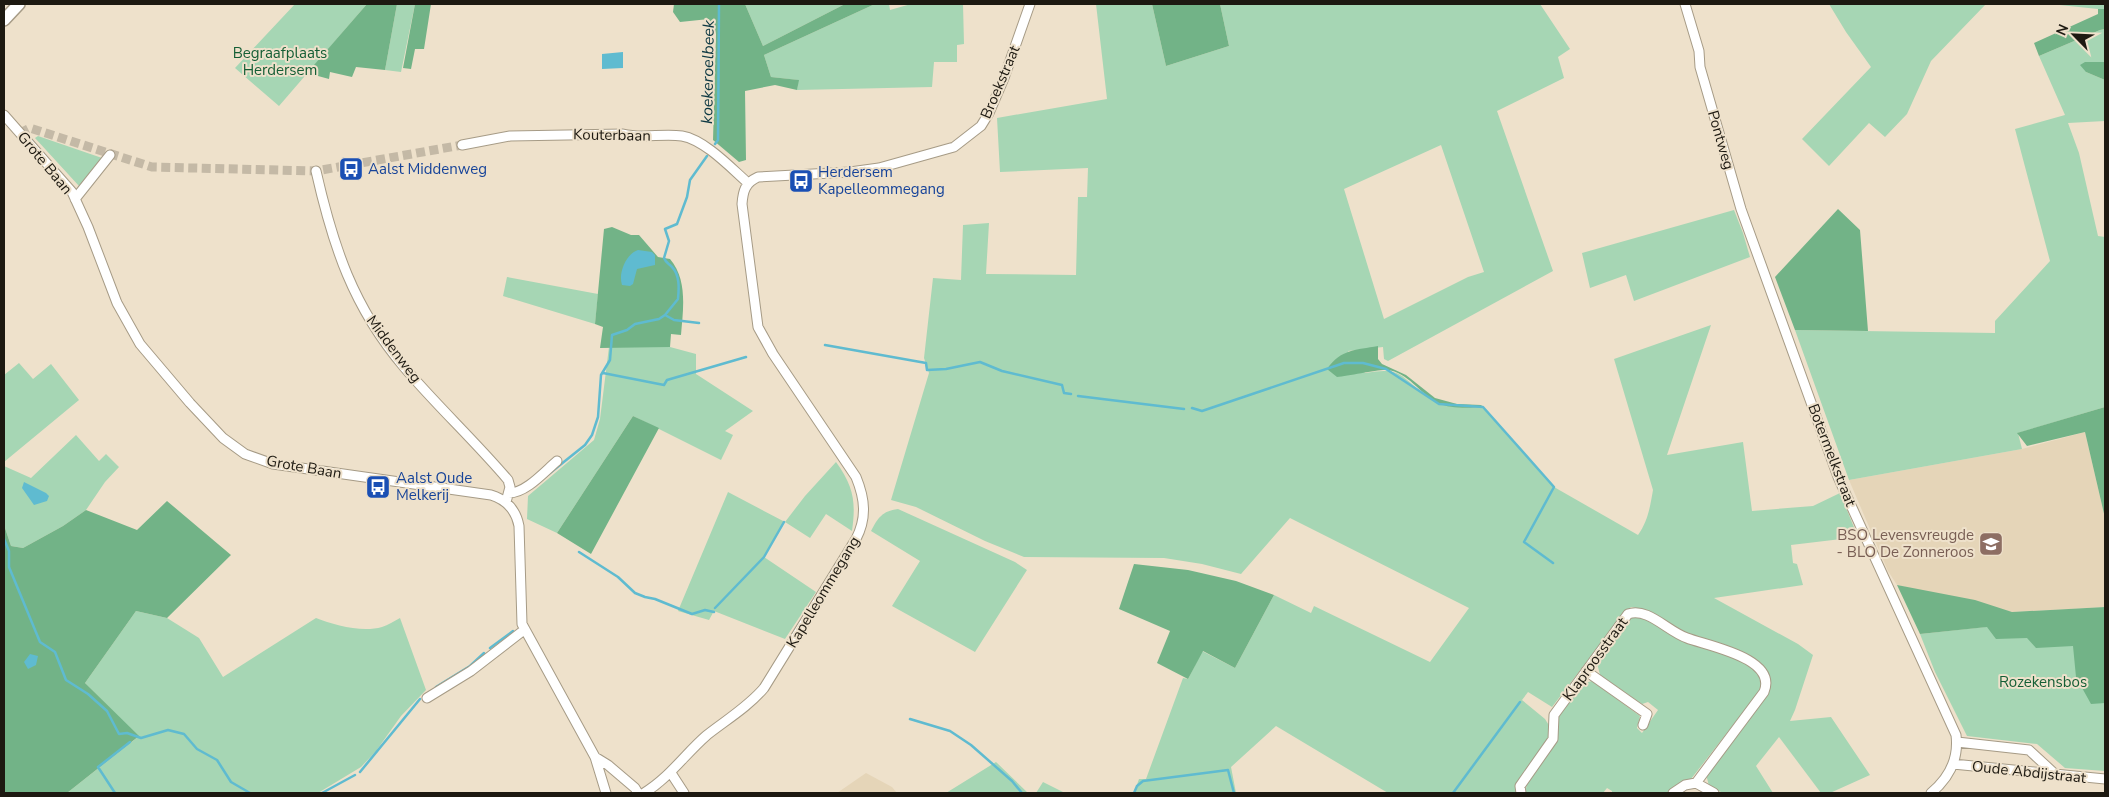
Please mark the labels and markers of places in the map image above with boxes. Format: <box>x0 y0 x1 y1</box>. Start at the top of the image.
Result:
bus stop icon: Aalst Middenweg <box>338 156 364 182</box>
place label: Aalst Middenweg <box>368 159 487 179</box>
place label: Herdersem Kapelleommegang <box>818 162 945 199</box>
bus stop icon: Herdersem Kapelleommegang <box>788 168 814 194</box>
place label: Aalst Oude Melkerij <box>396 468 472 505</box>
bus stop icon: Aalst Oude Melkerij <box>365 474 391 500</box>
place label: BSO Levensvreugde - BLO De Zonneroos <box>1837 525 1974 562</box>
school or university icon: BSO Levensvreugde - BLO De Zonneroos <box>1978 531 2004 557</box>

